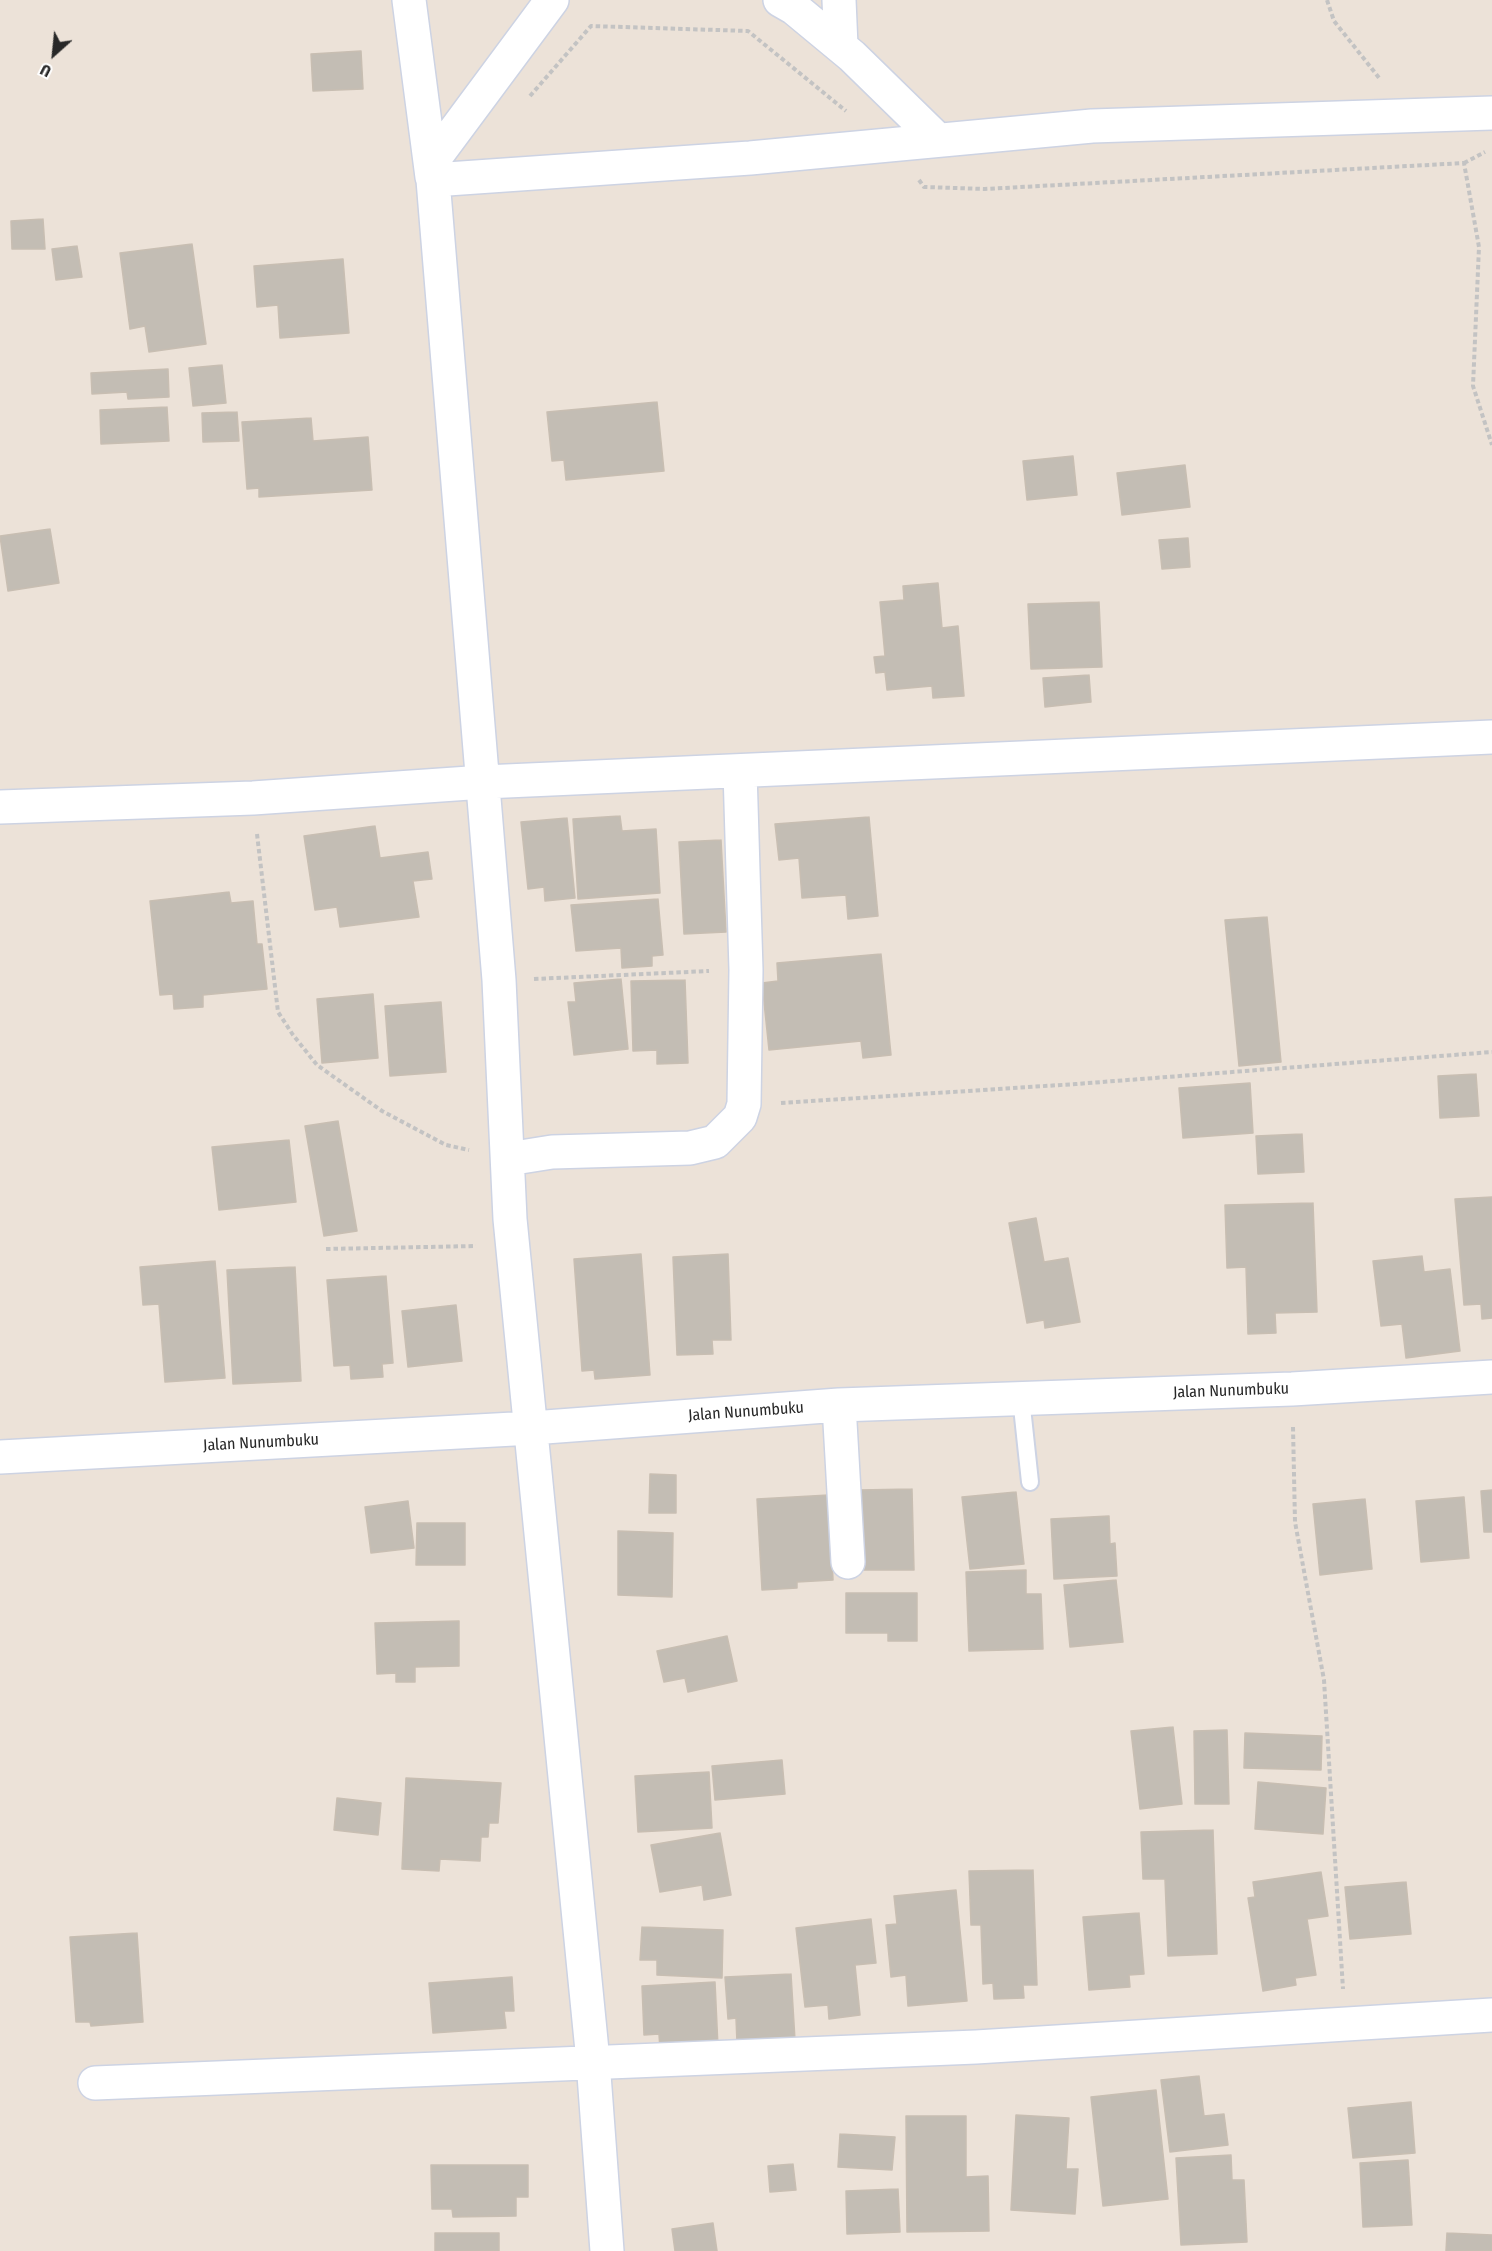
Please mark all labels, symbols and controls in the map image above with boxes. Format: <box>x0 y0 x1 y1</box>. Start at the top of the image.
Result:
north arrow <box>24 24 84 84</box>
text: U <box>37 60 54 81</box>
street label: Jalan Nunumbuku <box>1173 1379 1289 1403</box>
street label: Jalan Nunumbuku <box>687 1398 805 1426</box>
street label: Jalan Nunumbuku <box>203 1430 319 1456</box>

